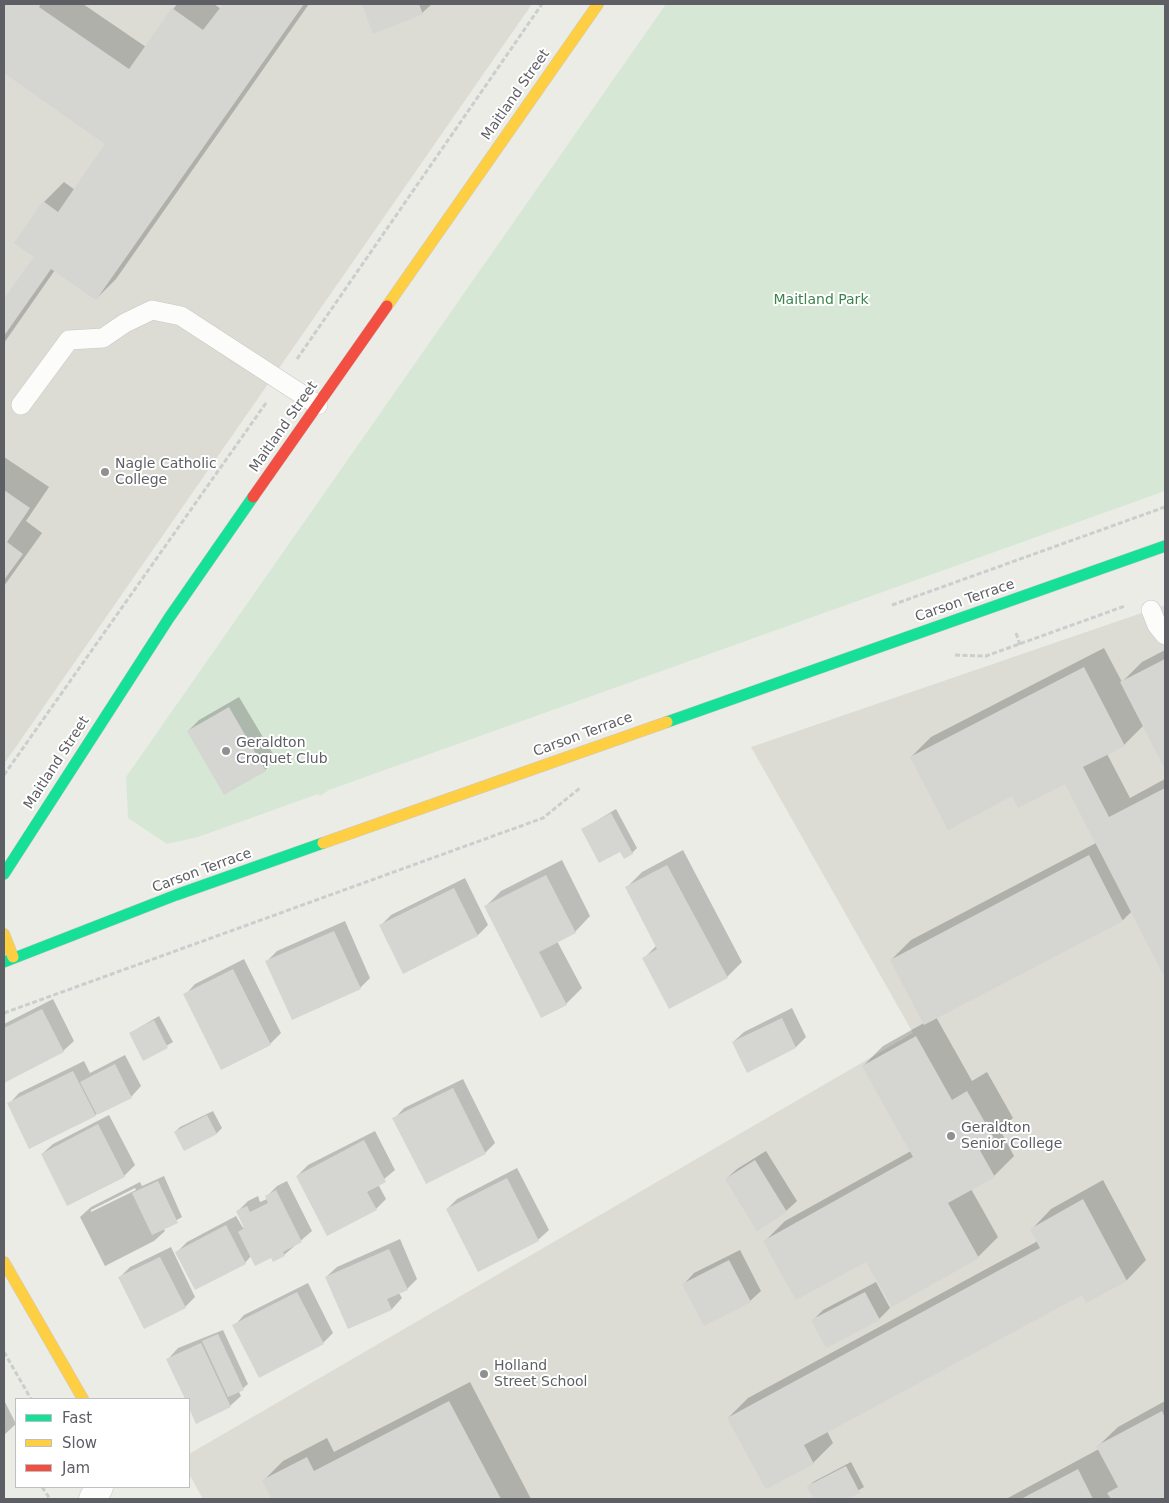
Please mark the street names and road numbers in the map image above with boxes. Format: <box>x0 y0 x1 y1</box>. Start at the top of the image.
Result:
street label: Maitland Street <box>478 46 554 144</box>
street label: Maitland Street <box>246 378 322 476</box>
street label: Carson Terrace <box>913 576 1017 626</box>
street label: Carson Terrace <box>531 709 635 761</box>
street label: Maitland Street <box>21 713 93 813</box>
street label: Carson Terrace <box>150 845 254 897</box>

